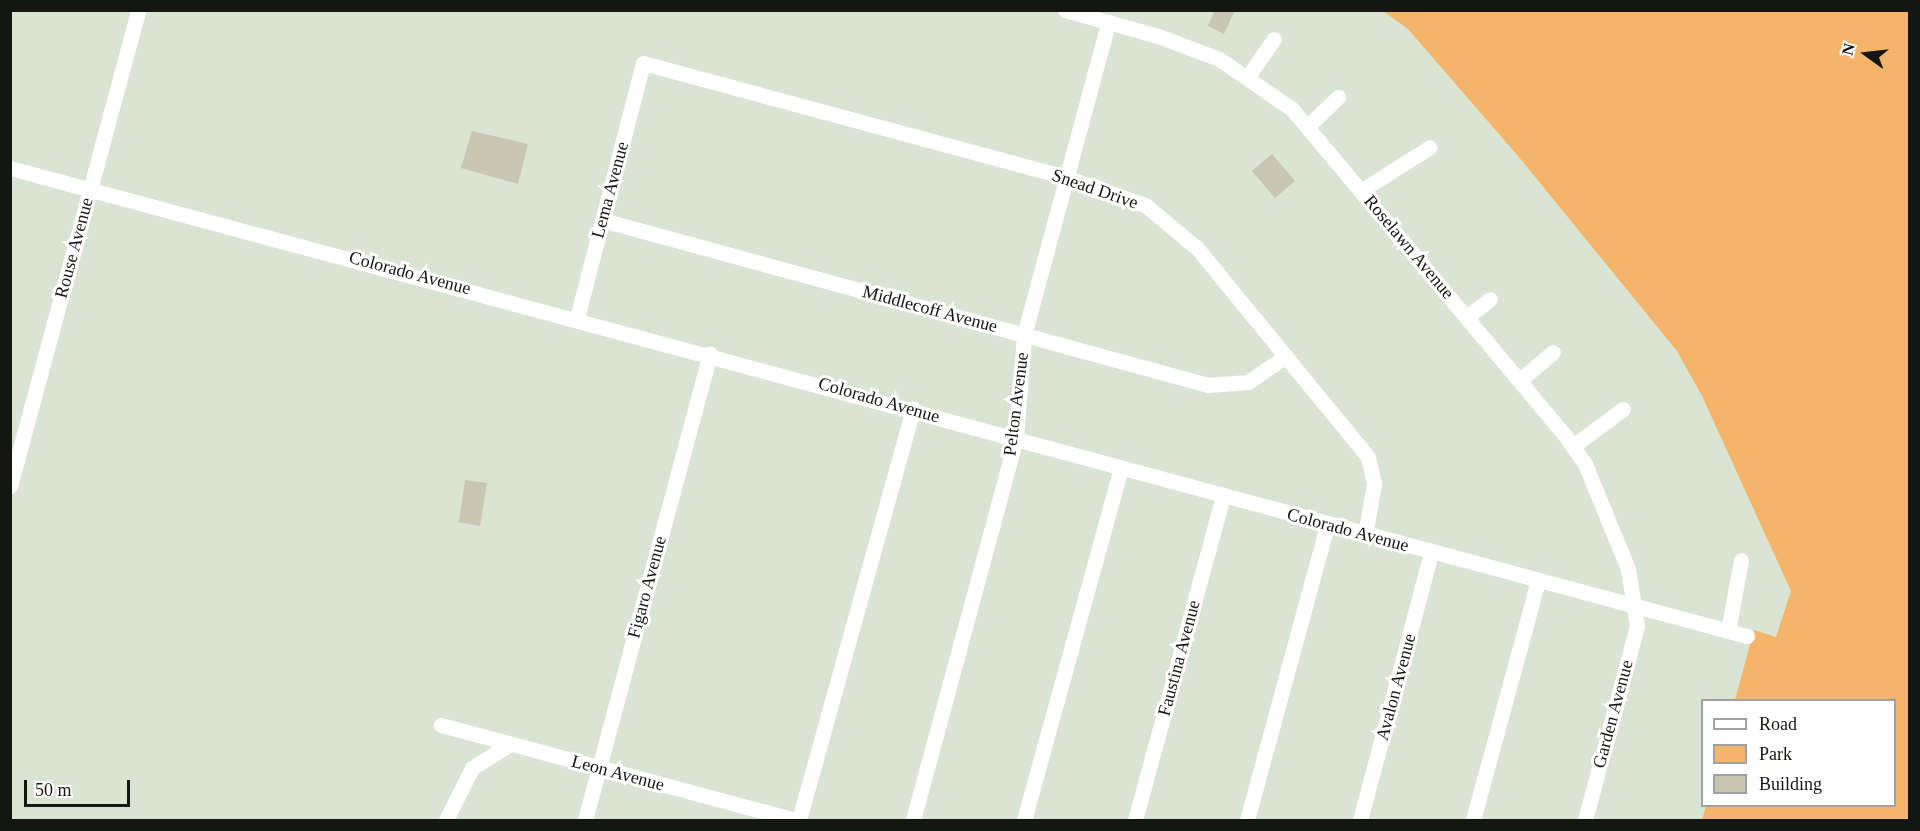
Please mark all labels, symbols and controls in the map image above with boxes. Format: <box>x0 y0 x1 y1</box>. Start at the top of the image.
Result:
north arrow <box>1836 24 1896 84</box>
text: N <box>1838 41 1858 57</box>
street label: Lema Avenue <box>587 139 633 241</box>
street label: Snead Drive <box>1049 164 1141 214</box>
street label: Roselawn Avenue <box>1359 190 1459 304</box>
street label: Rouse Avenue <box>50 195 98 301</box>
street label: Colorado Avenue <box>346 246 474 300</box>
street label: Middlecoff Avenue <box>860 280 1000 338</box>
street label: Pelton Avenue <box>999 351 1033 457</box>
street label: Colorado Avenue <box>815 372 943 428</box>
street label: Colorado Avenue <box>1284 503 1412 557</box>
street label: Figaro Avenue <box>623 533 671 641</box>
street label: Faustina Avenue <box>1153 597 1205 719</box>
street label: Avalon Avenue <box>1371 631 1421 743</box>
street label: Garden Avenue <box>1588 657 1638 771</box>
legend <box>1701 699 1896 807</box>
text: Road <box>1759 714 1797 734</box>
text: Park <box>1759 744 1792 764</box>
street label: Leon Avenue <box>569 750 667 796</box>
scale bar <box>27 768 134 806</box>
text: Building <box>1759 774 1822 794</box>
text: 50 m <box>35 780 72 800</box>

